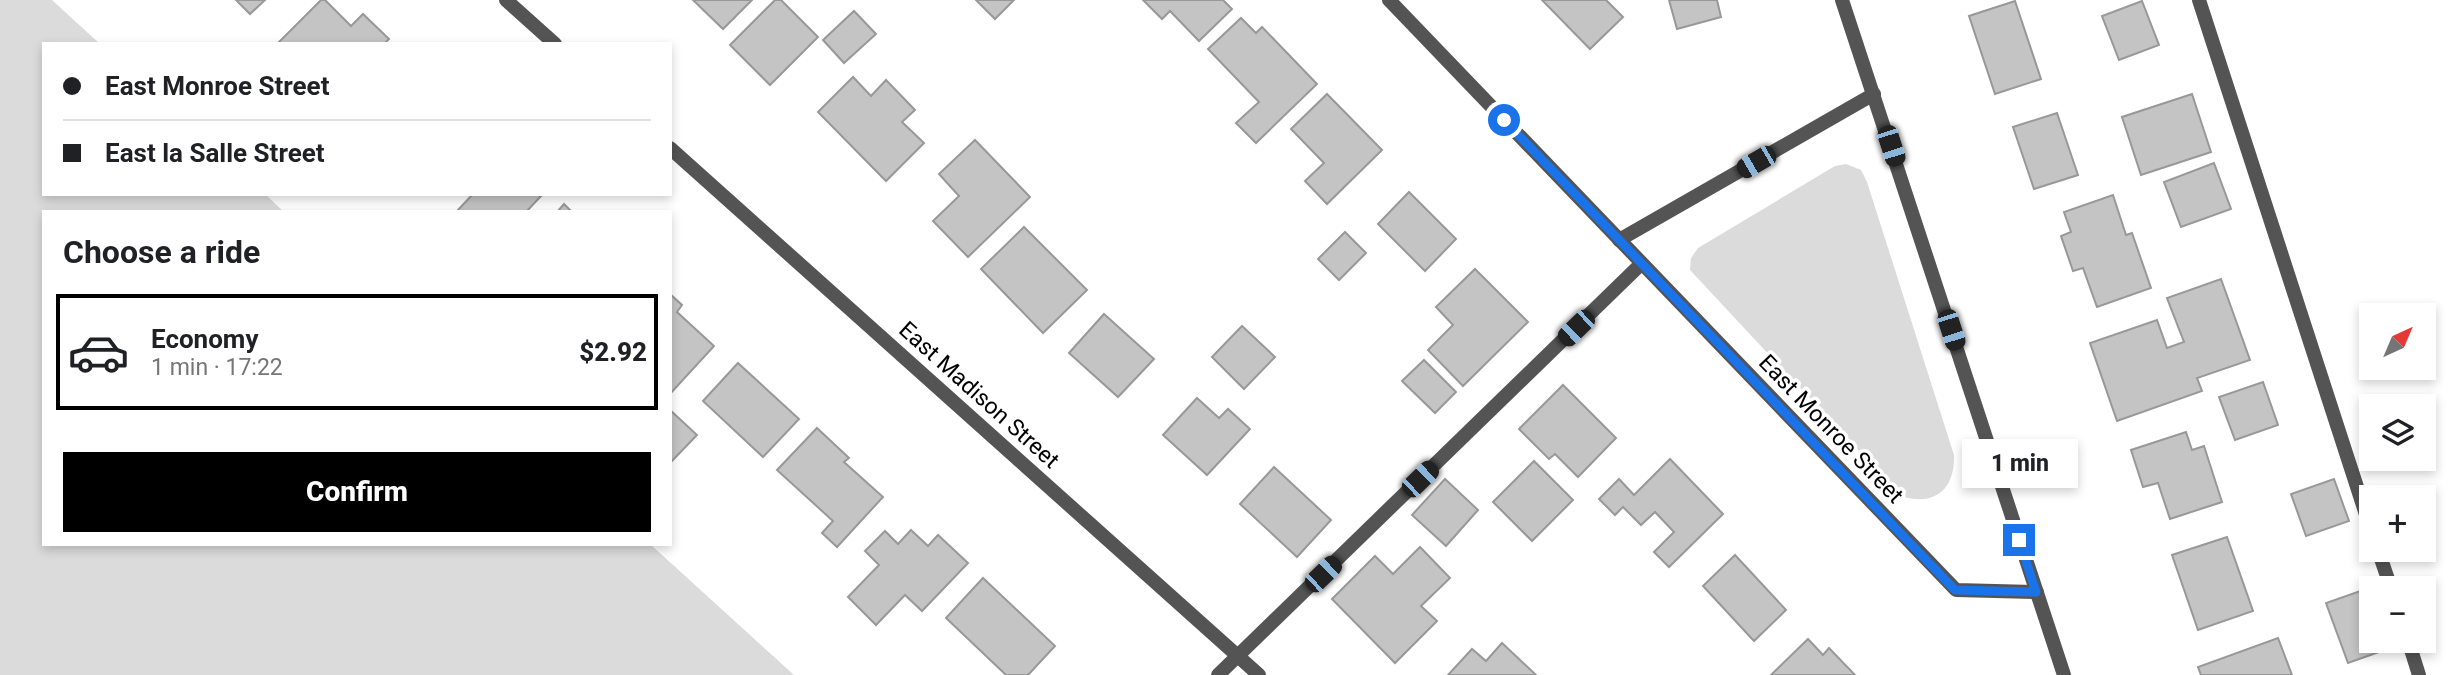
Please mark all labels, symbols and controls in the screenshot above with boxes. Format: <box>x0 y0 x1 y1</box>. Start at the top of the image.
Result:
text: East Monroe Street <box>105 71 329 101</box>
route start <box>1488 104 1520 136</box>
car <box>1875 123 1908 169</box>
text: East la Salle Street <box>105 138 325 168</box>
car <box>1733 142 1780 182</box>
text: Choose a ride <box>63 233 260 271</box>
north arrow <box>2359 303 2436 380</box>
map controls <box>2359 303 2436 653</box>
car <box>1554 306 1599 350</box>
car <box>1935 307 1968 353</box>
street label: East Madison Street <box>893 316 1065 474</box>
icon: car <box>67 321 130 384</box>
text: Economy <box>151 324 258 354</box>
text: $2.92 <box>579 337 647 367</box>
street label: East Monroe Street <box>1753 349 1909 509</box>
text: 1 min · 17:22 <box>151 354 283 381</box>
button: layers <box>2359 394 2436 471</box>
callout: 1 min <box>1961 438 2077 488</box>
text: 1 min <box>1991 450 2049 477</box>
button: Confirm <box>63 452 651 532</box>
car <box>1398 457 1443 501</box>
button: + <box>2359 485 2436 562</box>
route end <box>2003 524 2035 556</box>
car <box>1301 552 1346 596</box>
button: − <box>2359 576 2436 653</box>

